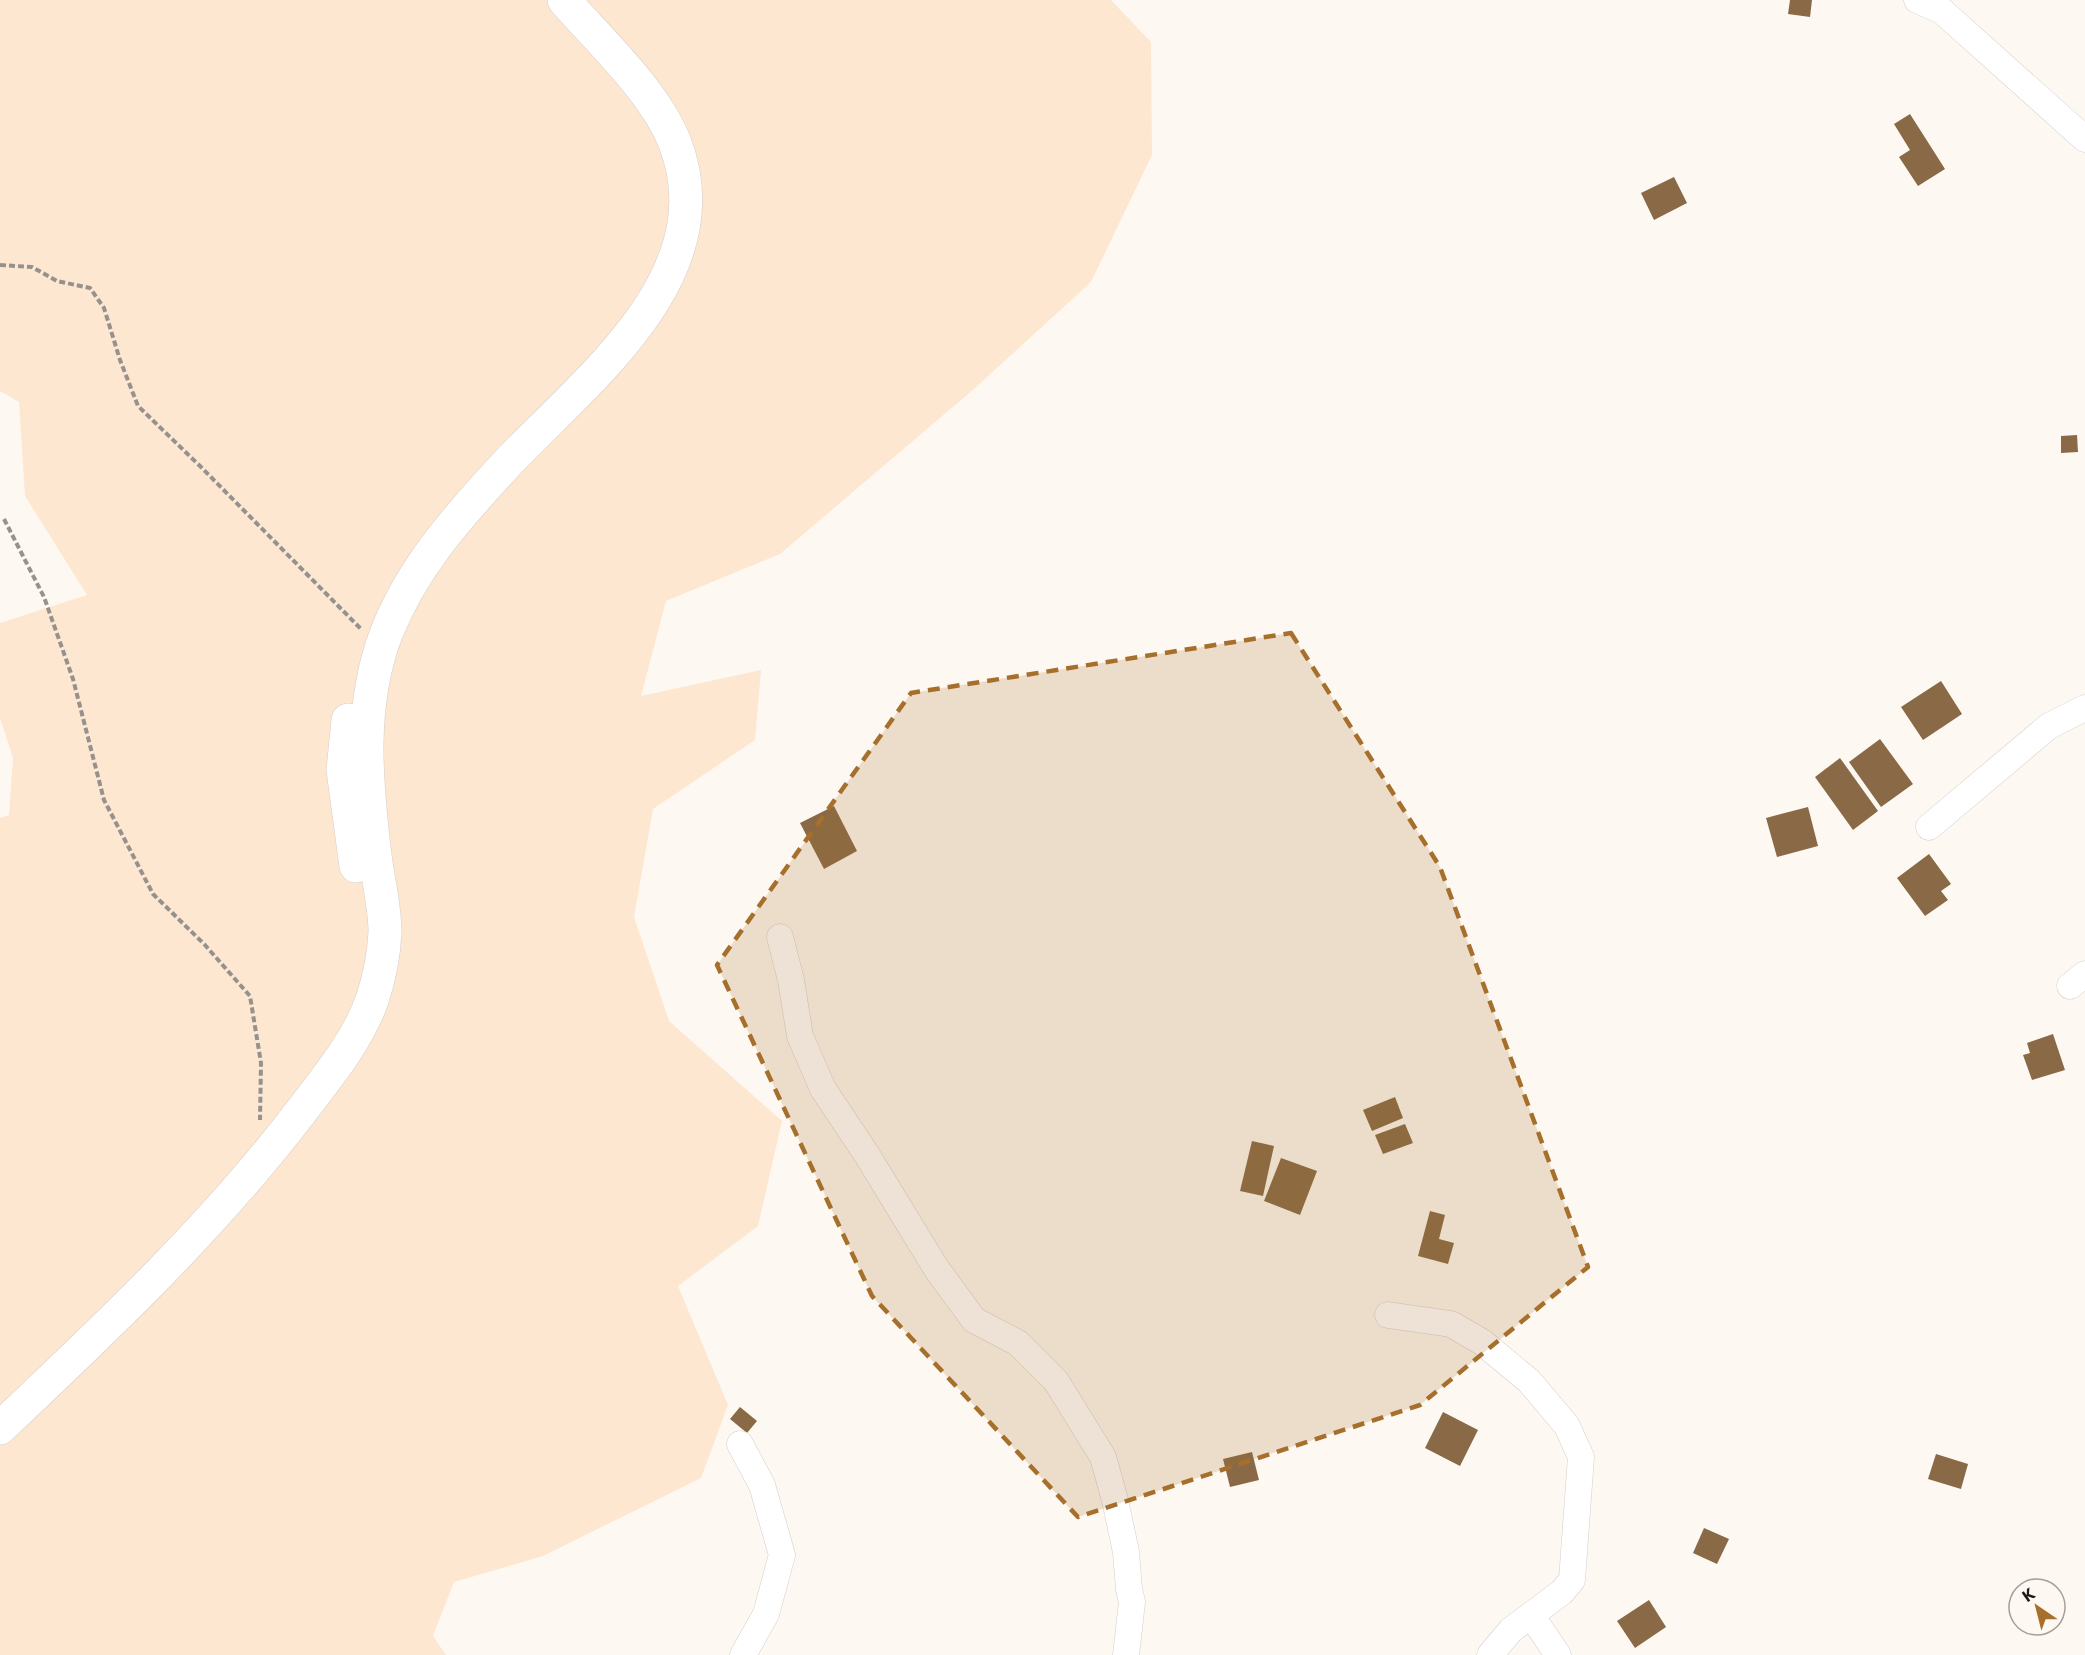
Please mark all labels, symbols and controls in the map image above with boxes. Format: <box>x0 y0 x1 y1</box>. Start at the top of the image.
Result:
north arrow <box>2007 1577 2067 1637</box>
text: K <box>2018 1583 2038 1605</box>

